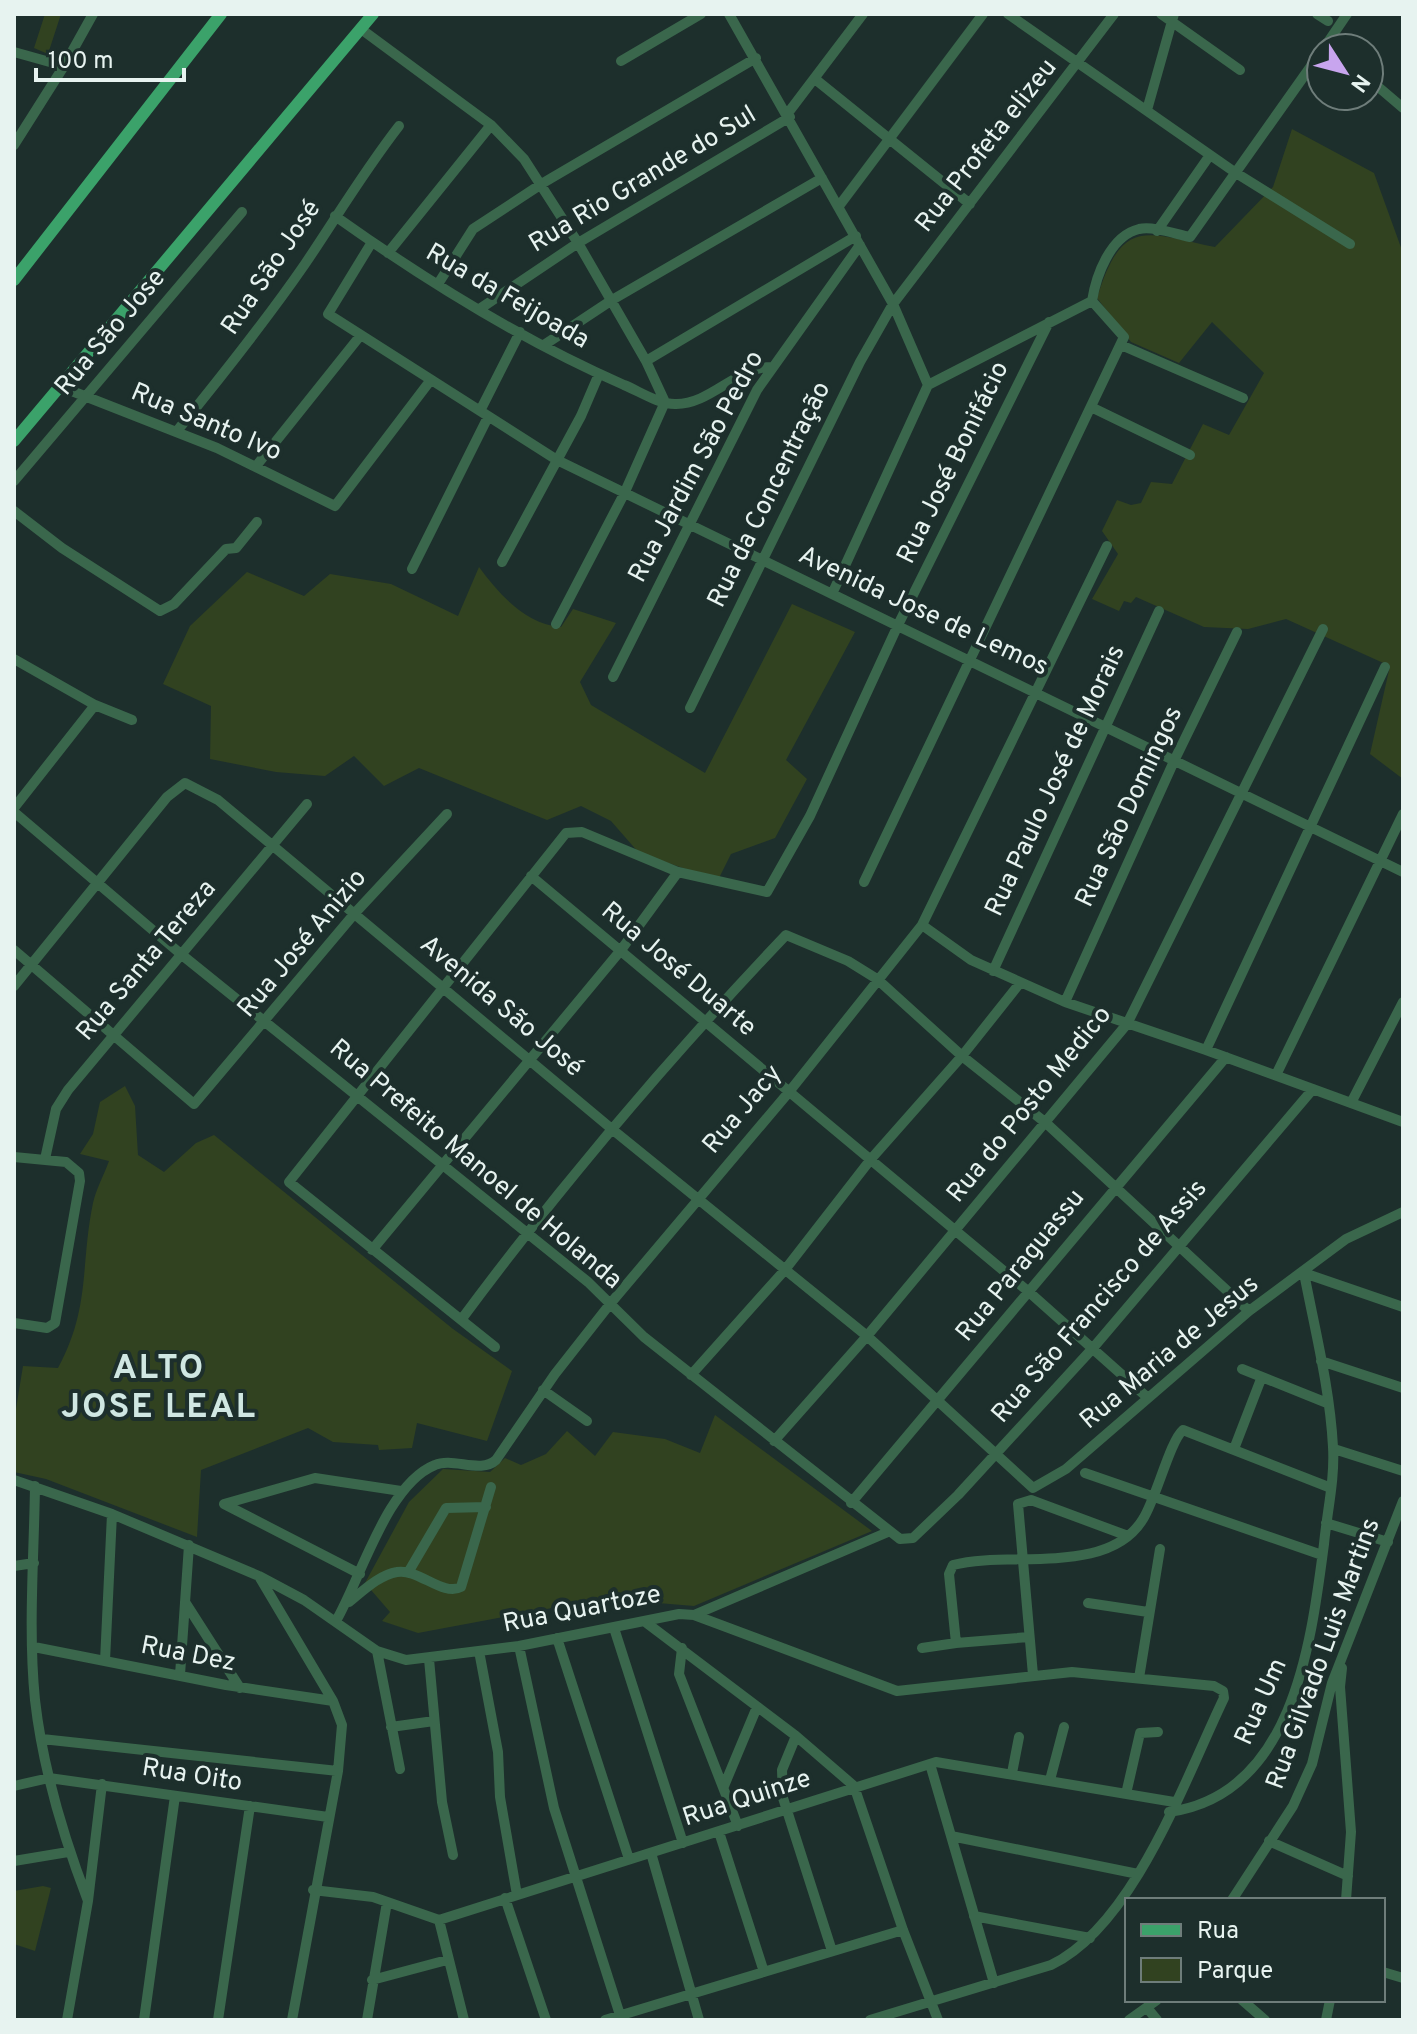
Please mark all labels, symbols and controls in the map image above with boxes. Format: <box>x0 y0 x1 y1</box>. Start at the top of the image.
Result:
scale bar <box>36 32 184 82</box>
north arrow <box>1305 32 1385 112</box>
text: 100 m <box>48 47 114 77</box>
street label: Rua Profeta elizeu <box>909 52 1065 240</box>
text: N <box>1344 68 1375 97</box>
street label: Rua Rio Grande do Sul <box>523 99 763 261</box>
street label: Rua São José <box>215 194 329 342</box>
street label: Rua da Feijoada <box>419 237 595 357</box>
street label: Rua São Jose <box>48 263 174 403</box>
street label: Rua Jardim São Pedro <box>622 345 772 589</box>
street label: Rua José Bonifácio <box>891 356 1017 570</box>
street label: Rua Santo Ivo <box>126 376 286 470</box>
street label: Rua da Concentração <box>701 377 839 613</box>
street label: Avenida Jose de Lemos <box>793 540 1053 684</box>
street label: Rua Paulo José de Morais <box>979 640 1133 922</box>
street label: Rua São Domingos <box>1069 701 1191 913</box>
street label: Rua José Anizio <box>231 863 375 1025</box>
street label: Rua Santa Tereza <box>70 874 224 1048</box>
street label: Rua José Duarte <box>594 895 762 1045</box>
street label: Avenida São José <box>412 929 590 1085</box>
street label: Rua do Posto Medico <box>940 1000 1120 1210</box>
street label: Rua Prefeito Manoel de Holanda <box>322 1033 628 1297</box>
street label: Rua Jacy <box>696 1059 790 1161</box>
street label: Rua São Francisco de Assis <box>985 1173 1215 1431</box>
street label: Rua Paraguassu <box>949 1183 1093 1349</box>
street label: Rua Maria de Jesus <box>1074 1269 1266 1437</box>
district label: ALTO JOSE LEAL <box>61 1348 257 1430</box>
street label: Rua Gilvado Luis Martins <box>1260 1514 1388 1794</box>
street label: Rua Quartoze <box>500 1578 664 1642</box>
street label: Rua Dez <box>138 1630 238 1680</box>
street label: Rua Um <box>1228 1654 1296 1750</box>
street label: Rua Oito <box>139 1752 245 1800</box>
street label: Rua Quinze <box>679 1763 815 1835</box>
legend <box>1125 1898 1385 2002</box>
text: Rua <box>1197 1917 1239 1947</box>
text: Parque <box>1197 1957 1273 1987</box>

